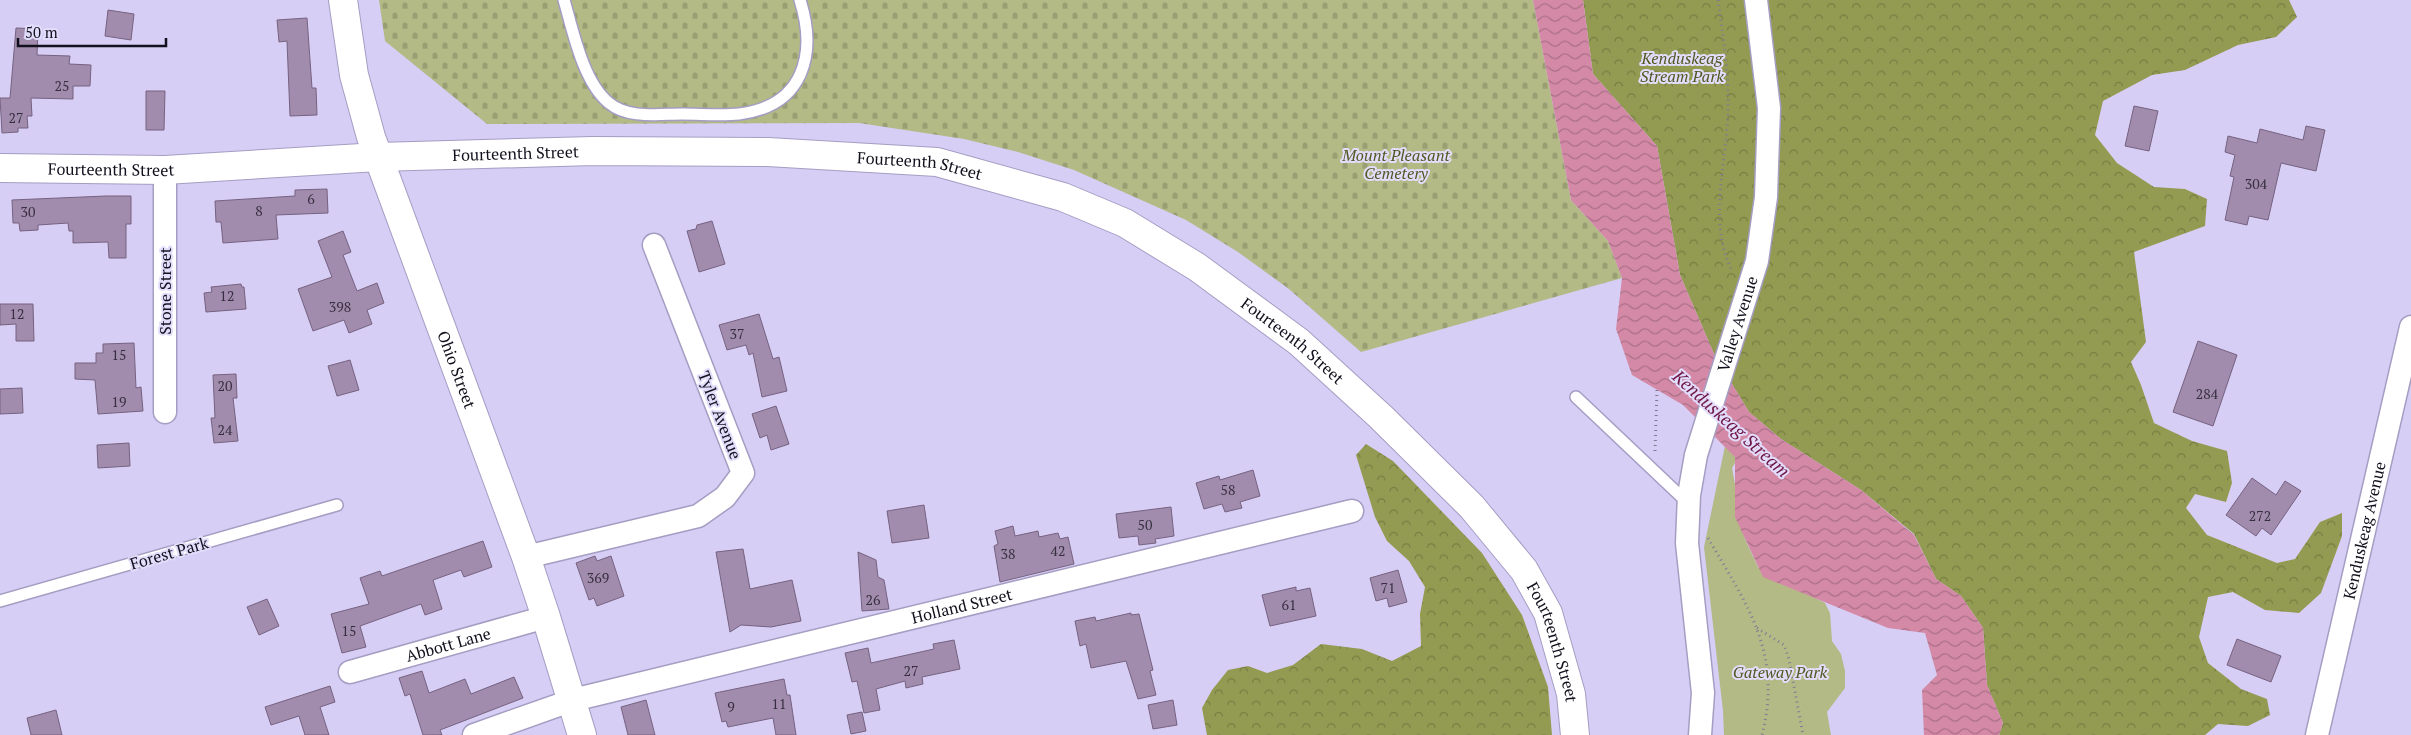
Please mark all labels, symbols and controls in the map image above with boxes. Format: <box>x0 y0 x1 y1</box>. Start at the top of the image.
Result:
scale bar <box>18 15 165 47</box>
text: 50 m <box>25 22 58 42</box>
park label: Kenduskeag Stream Park <box>1640 47 1724 87</box>
house number: 25 <box>55 76 69 95</box>
house number: 27 <box>9 108 23 127</box>
street label: Fourteenth Street <box>452 140 579 166</box>
park label: Mount Pleasant Cemetery <box>1341 144 1450 184</box>
street label: Fourteenth Street <box>856 146 985 185</box>
street label: Fourteenth Street <box>48 158 175 181</box>
house number: 304 <box>2245 174 2268 193</box>
house number: 6 <box>307 189 315 208</box>
house number: 8 <box>255 201 263 220</box>
house number: 30 <box>21 202 35 221</box>
street label: Stone Street <box>154 247 176 335</box>
street label: Valley Avenue <box>1712 273 1763 375</box>
house number: 12 <box>220 286 234 305</box>
street label: Fourteenth Street <box>1237 292 1349 389</box>
house number: 398 <box>329 297 351 316</box>
house number: 12 <box>10 304 24 323</box>
house number: 37 <box>730 324 744 343</box>
street label: Ohio Street <box>432 328 481 412</box>
house number: 15 <box>112 345 126 364</box>
water label: Kenduskeag Stream <box>1667 363 1796 482</box>
street label: Tyler Avenue <box>693 368 747 462</box>
house number: 20 <box>218 376 232 395</box>
house number: 284 <box>2196 384 2219 403</box>
house number: 19 <box>112 392 126 411</box>
house number: 24 <box>218 420 233 439</box>
street label: Kenduskeag Avenue <box>2338 459 2391 601</box>
house number: 58 <box>1221 480 1235 499</box>
house number: 272 <box>2249 506 2271 525</box>
house number: 50 <box>1138 515 1152 534</box>
street label: Forest Park <box>127 531 211 575</box>
house number: 42 <box>1051 541 1065 560</box>
house number: 38 <box>1001 544 1015 563</box>
house number: 369 <box>587 568 609 587</box>
house number: 71 <box>1381 578 1395 597</box>
street label: Fourteenth Street <box>1522 578 1583 703</box>
street label: Holland Street <box>909 583 1015 629</box>
house number: 26 <box>866 590 881 609</box>
house number: 61 <box>1282 595 1296 614</box>
house number: 15 <box>342 621 356 640</box>
street label: Abbott Lane <box>403 622 493 667</box>
house number: 27 <box>904 661 918 680</box>
park label: Gateway Park <box>1733 661 1827 683</box>
house number: 11 <box>772 694 786 713</box>
house number: 9 <box>727 697 735 716</box>

